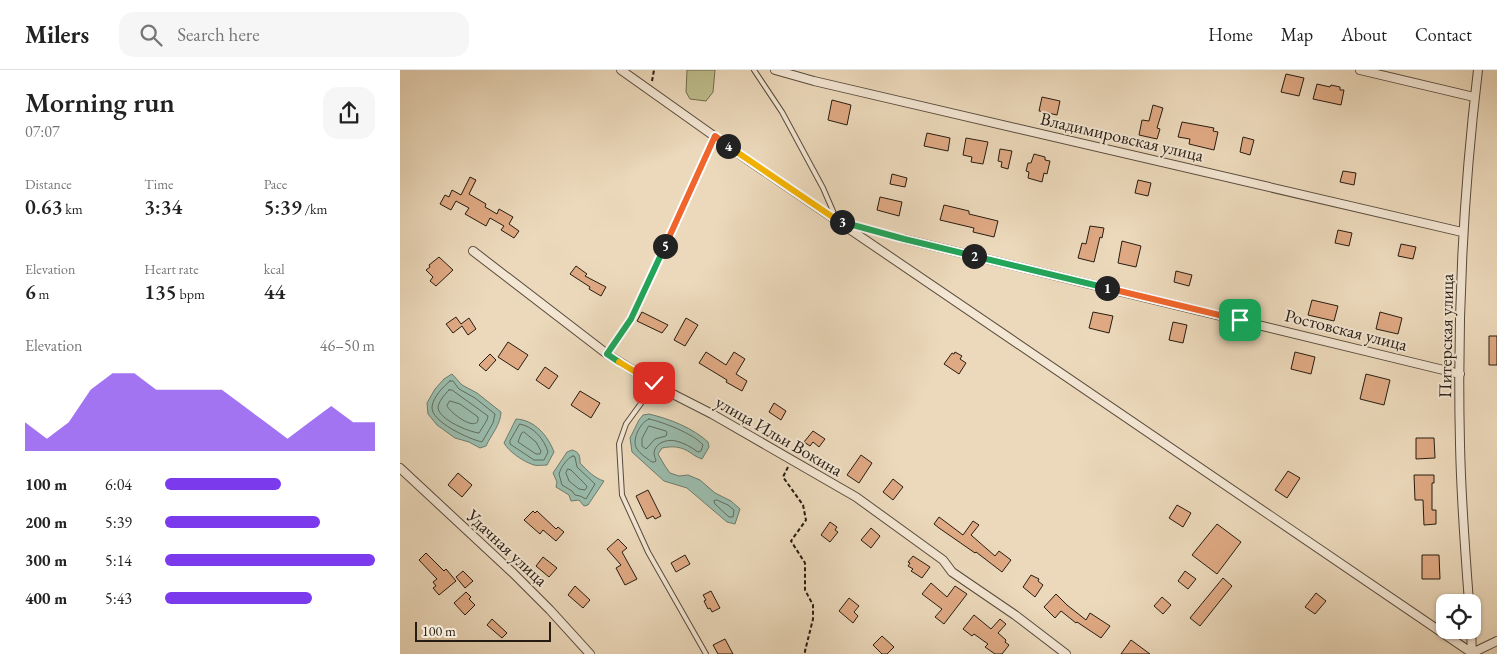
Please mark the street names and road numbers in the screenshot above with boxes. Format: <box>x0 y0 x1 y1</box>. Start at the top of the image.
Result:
street label: Владимировская улица <box>1038 107 1207 167</box>
street label: Питерская улица <box>1433 273 1458 398</box>
street label: Ростовская улица <box>1282 303 1411 356</box>
street label: улица Ильи Вокина <box>712 390 848 482</box>
street label: Удачная улица <box>461 503 553 592</box>

